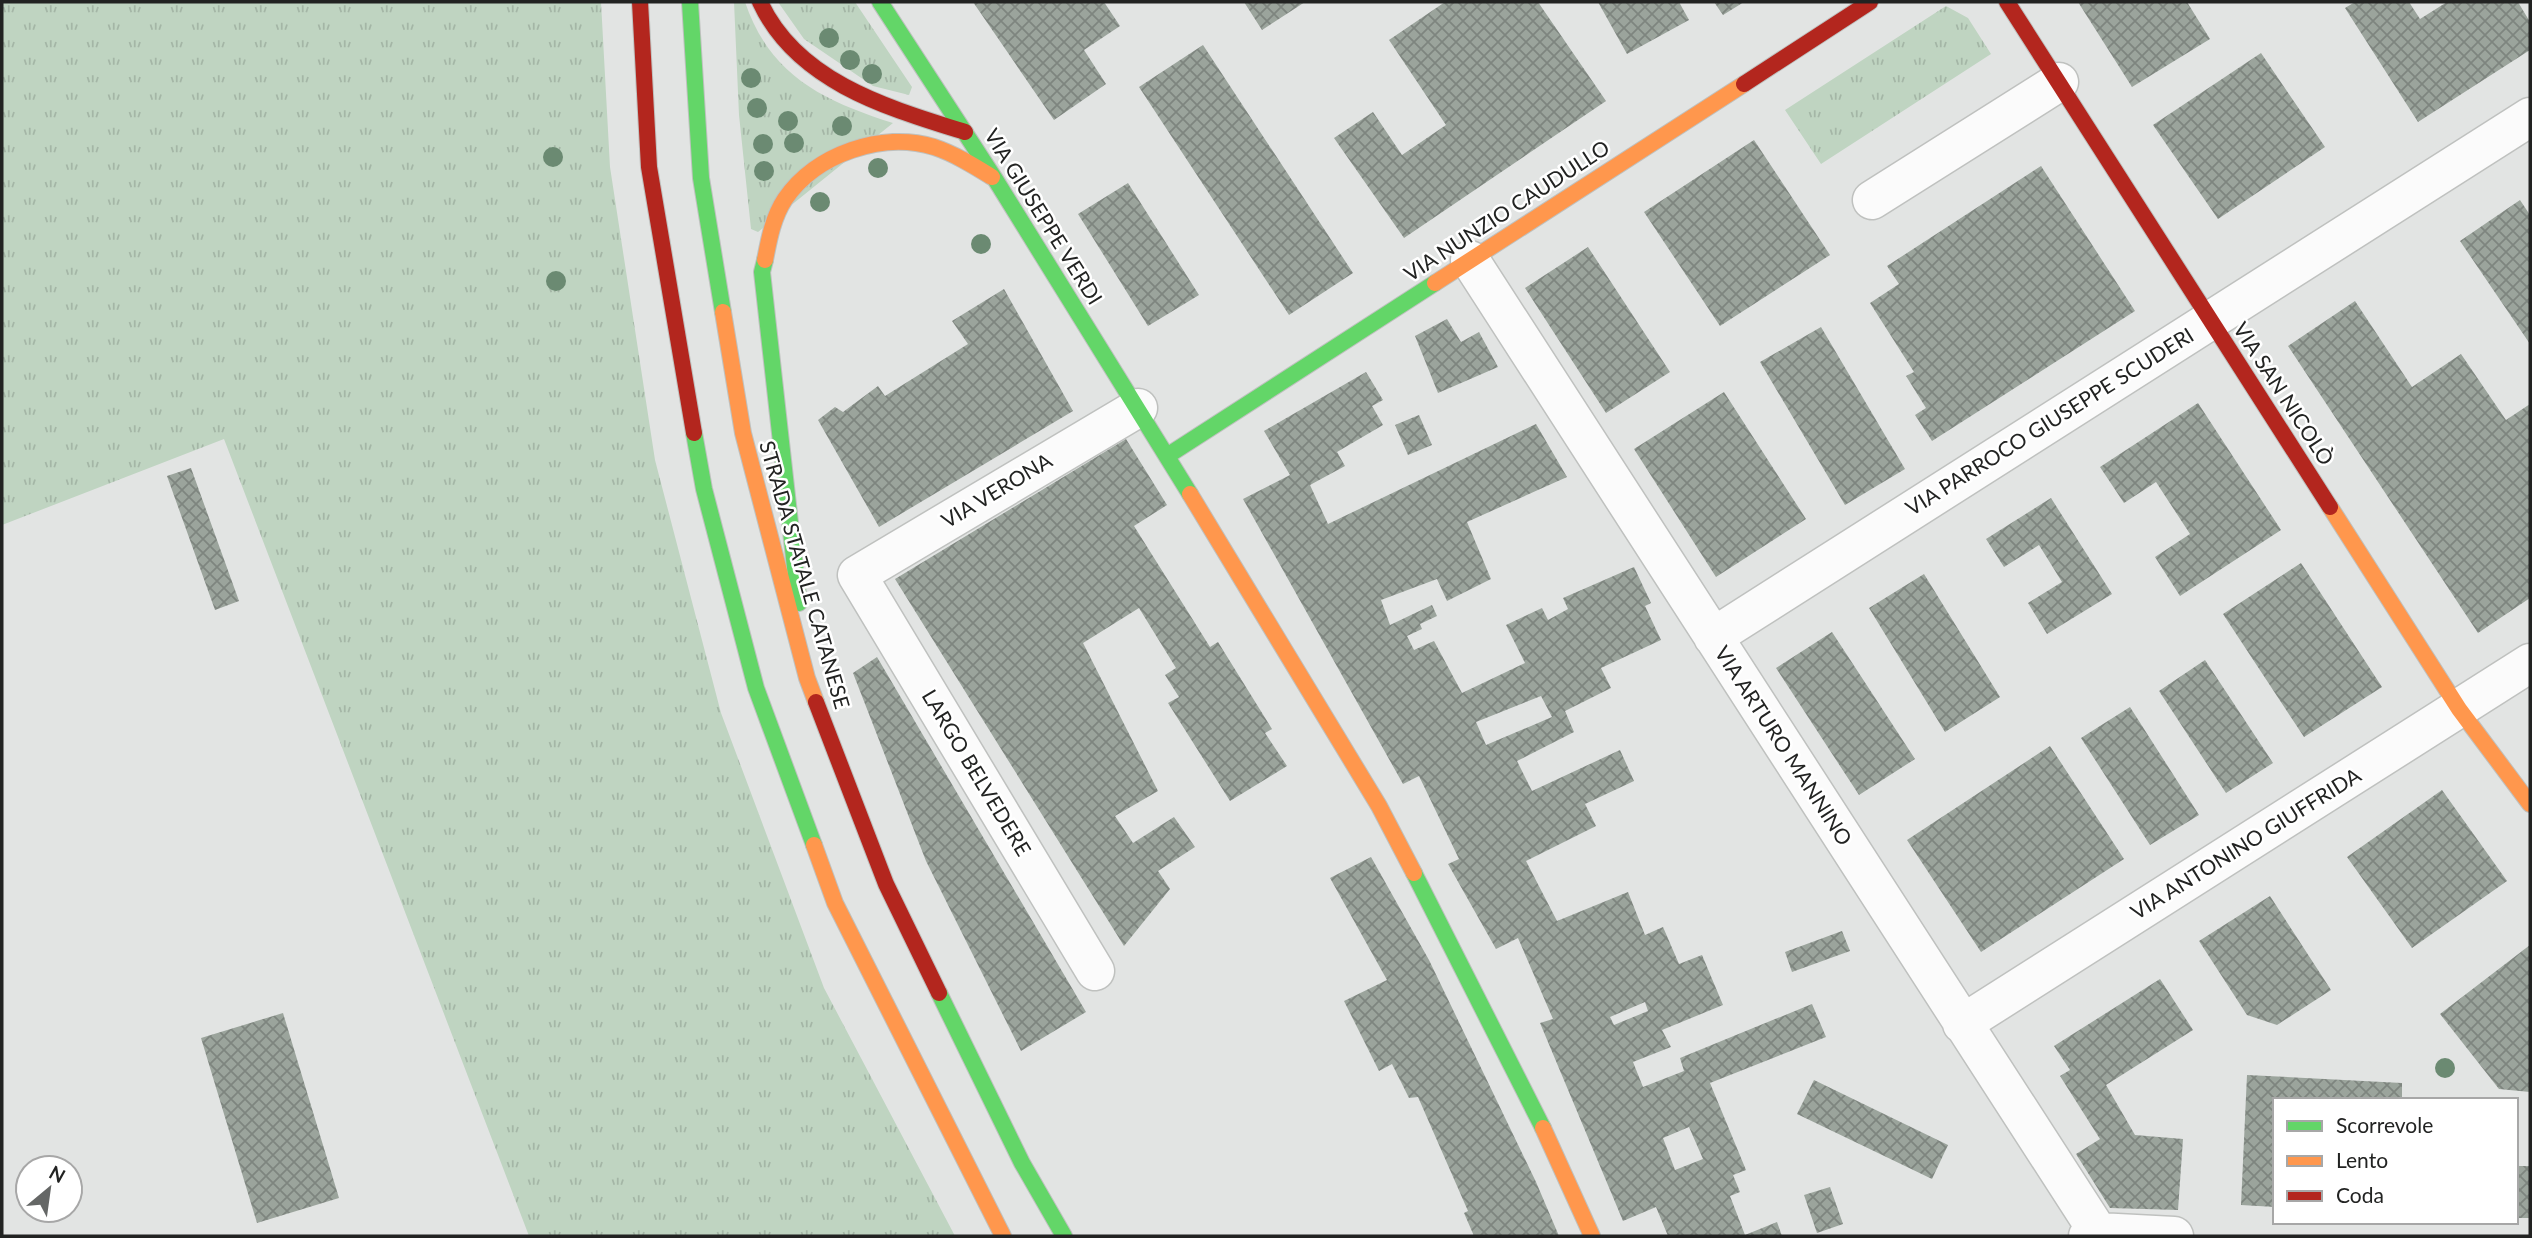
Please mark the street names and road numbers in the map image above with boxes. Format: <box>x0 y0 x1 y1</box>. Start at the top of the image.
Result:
street label: VIA GIUSEPPE VERDI <box>980 124 1109 309</box>
street label: VIA NUNZIO CAUDULLO <box>1399 134 1613 285</box>
street label: VIA SAN NICOLÒ <box>2229 317 2340 469</box>
street label: VIA PARROCO GIUSEPPE SCUDERI <box>1901 321 2198 520</box>
street label: STRADA STATALE CATANESE <box>755 438 856 712</box>
street label: VIA VERONA <box>936 447 1057 533</box>
street label: VIA ARTURO MANNINO <box>1710 641 1858 850</box>
street label: LARGO BELVEDERE <box>918 684 1037 860</box>
street label: VIA ANTONINO GIUFFRIDA <box>2126 761 2365 924</box>

